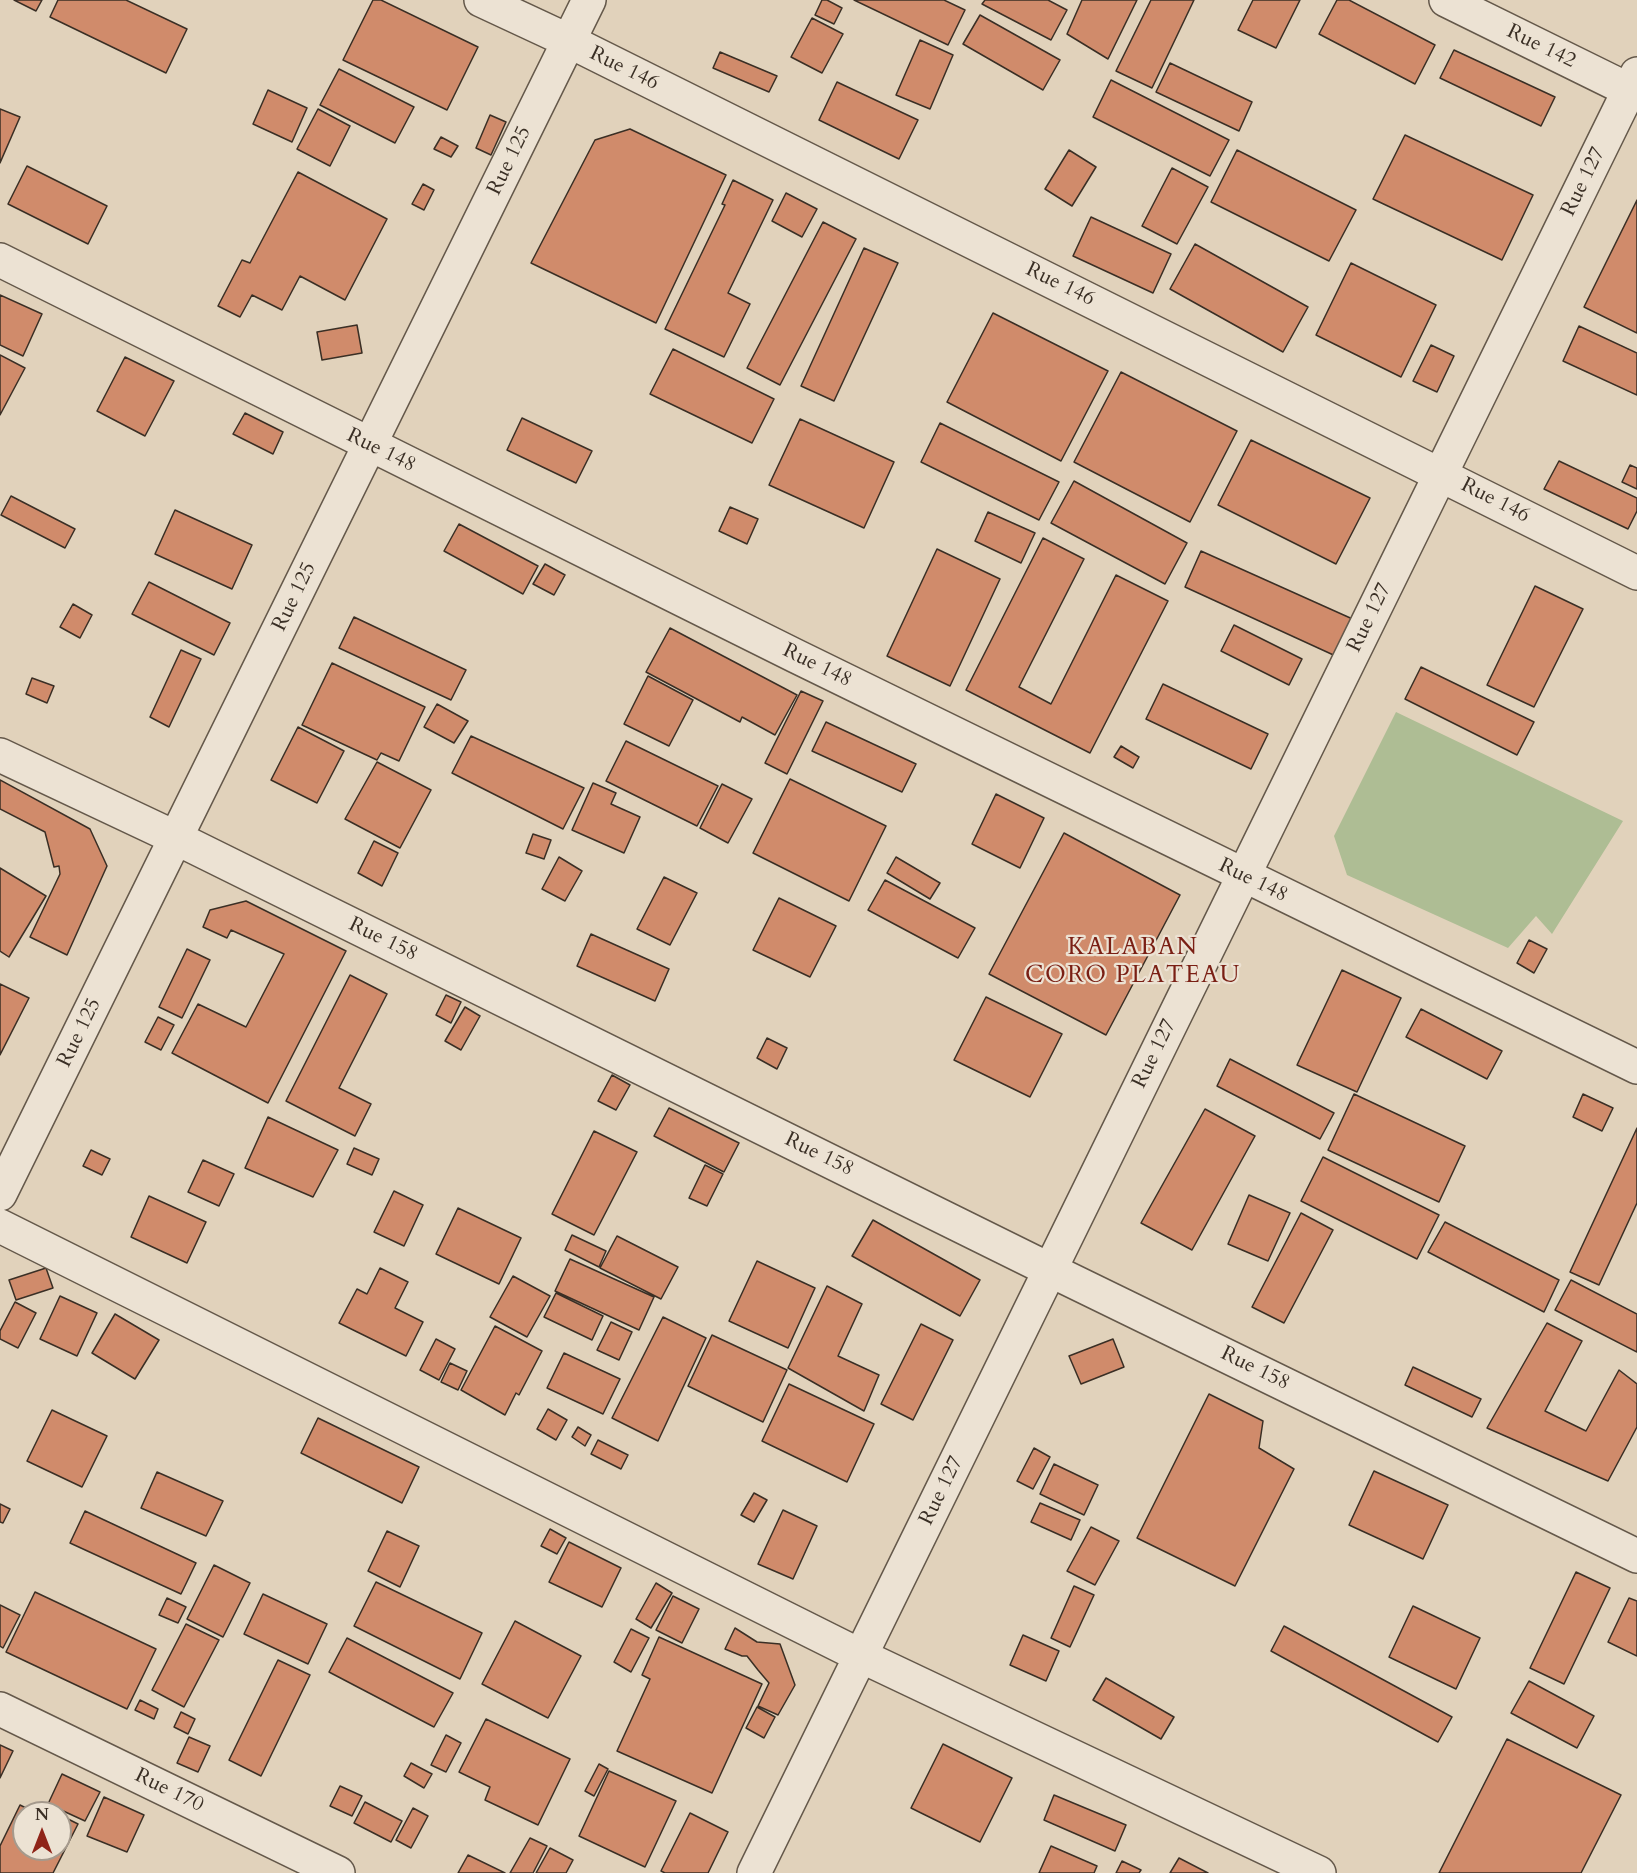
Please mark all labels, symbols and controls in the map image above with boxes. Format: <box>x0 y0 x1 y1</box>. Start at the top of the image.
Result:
street label: Rue 142 <box>1502 20 1580 74</box>
street label: Rue 146 <box>585 42 663 96</box>
street label: Rue 125 <box>483 122 537 200</box>
street label: Rue 127 <box>1557 143 1611 221</box>
street label: Rue 146 <box>1021 258 1099 312</box>
street label: Rue 148 <box>342 424 420 478</box>
street label: Rue 146 <box>1457 473 1533 529</box>
street label: Rue 125 <box>268 558 322 636</box>
street label: Rue 127 <box>1343 579 1397 657</box>
street label: Rue 148 <box>778 639 856 693</box>
street label: Rue 148 <box>1214 854 1292 908</box>
street label: Rue 158 <box>344 913 422 967</box>
district label: KALABAN CORO PLATEAU <box>1025 934 1241 990</box>
street label: Rue 125 <box>53 994 107 1072</box>
street label: Rue 127 <box>1128 1015 1182 1093</box>
street label: Rue 158 <box>780 1128 858 1182</box>
street label: Rue 158 <box>1216 1342 1294 1396</box>
street label: Rue 127 <box>915 1452 969 1530</box>
street label: Rue 170 <box>130 1764 208 1818</box>
north arrow <box>12 1801 72 1861</box>
text: N <box>35 1804 49 1826</box>

